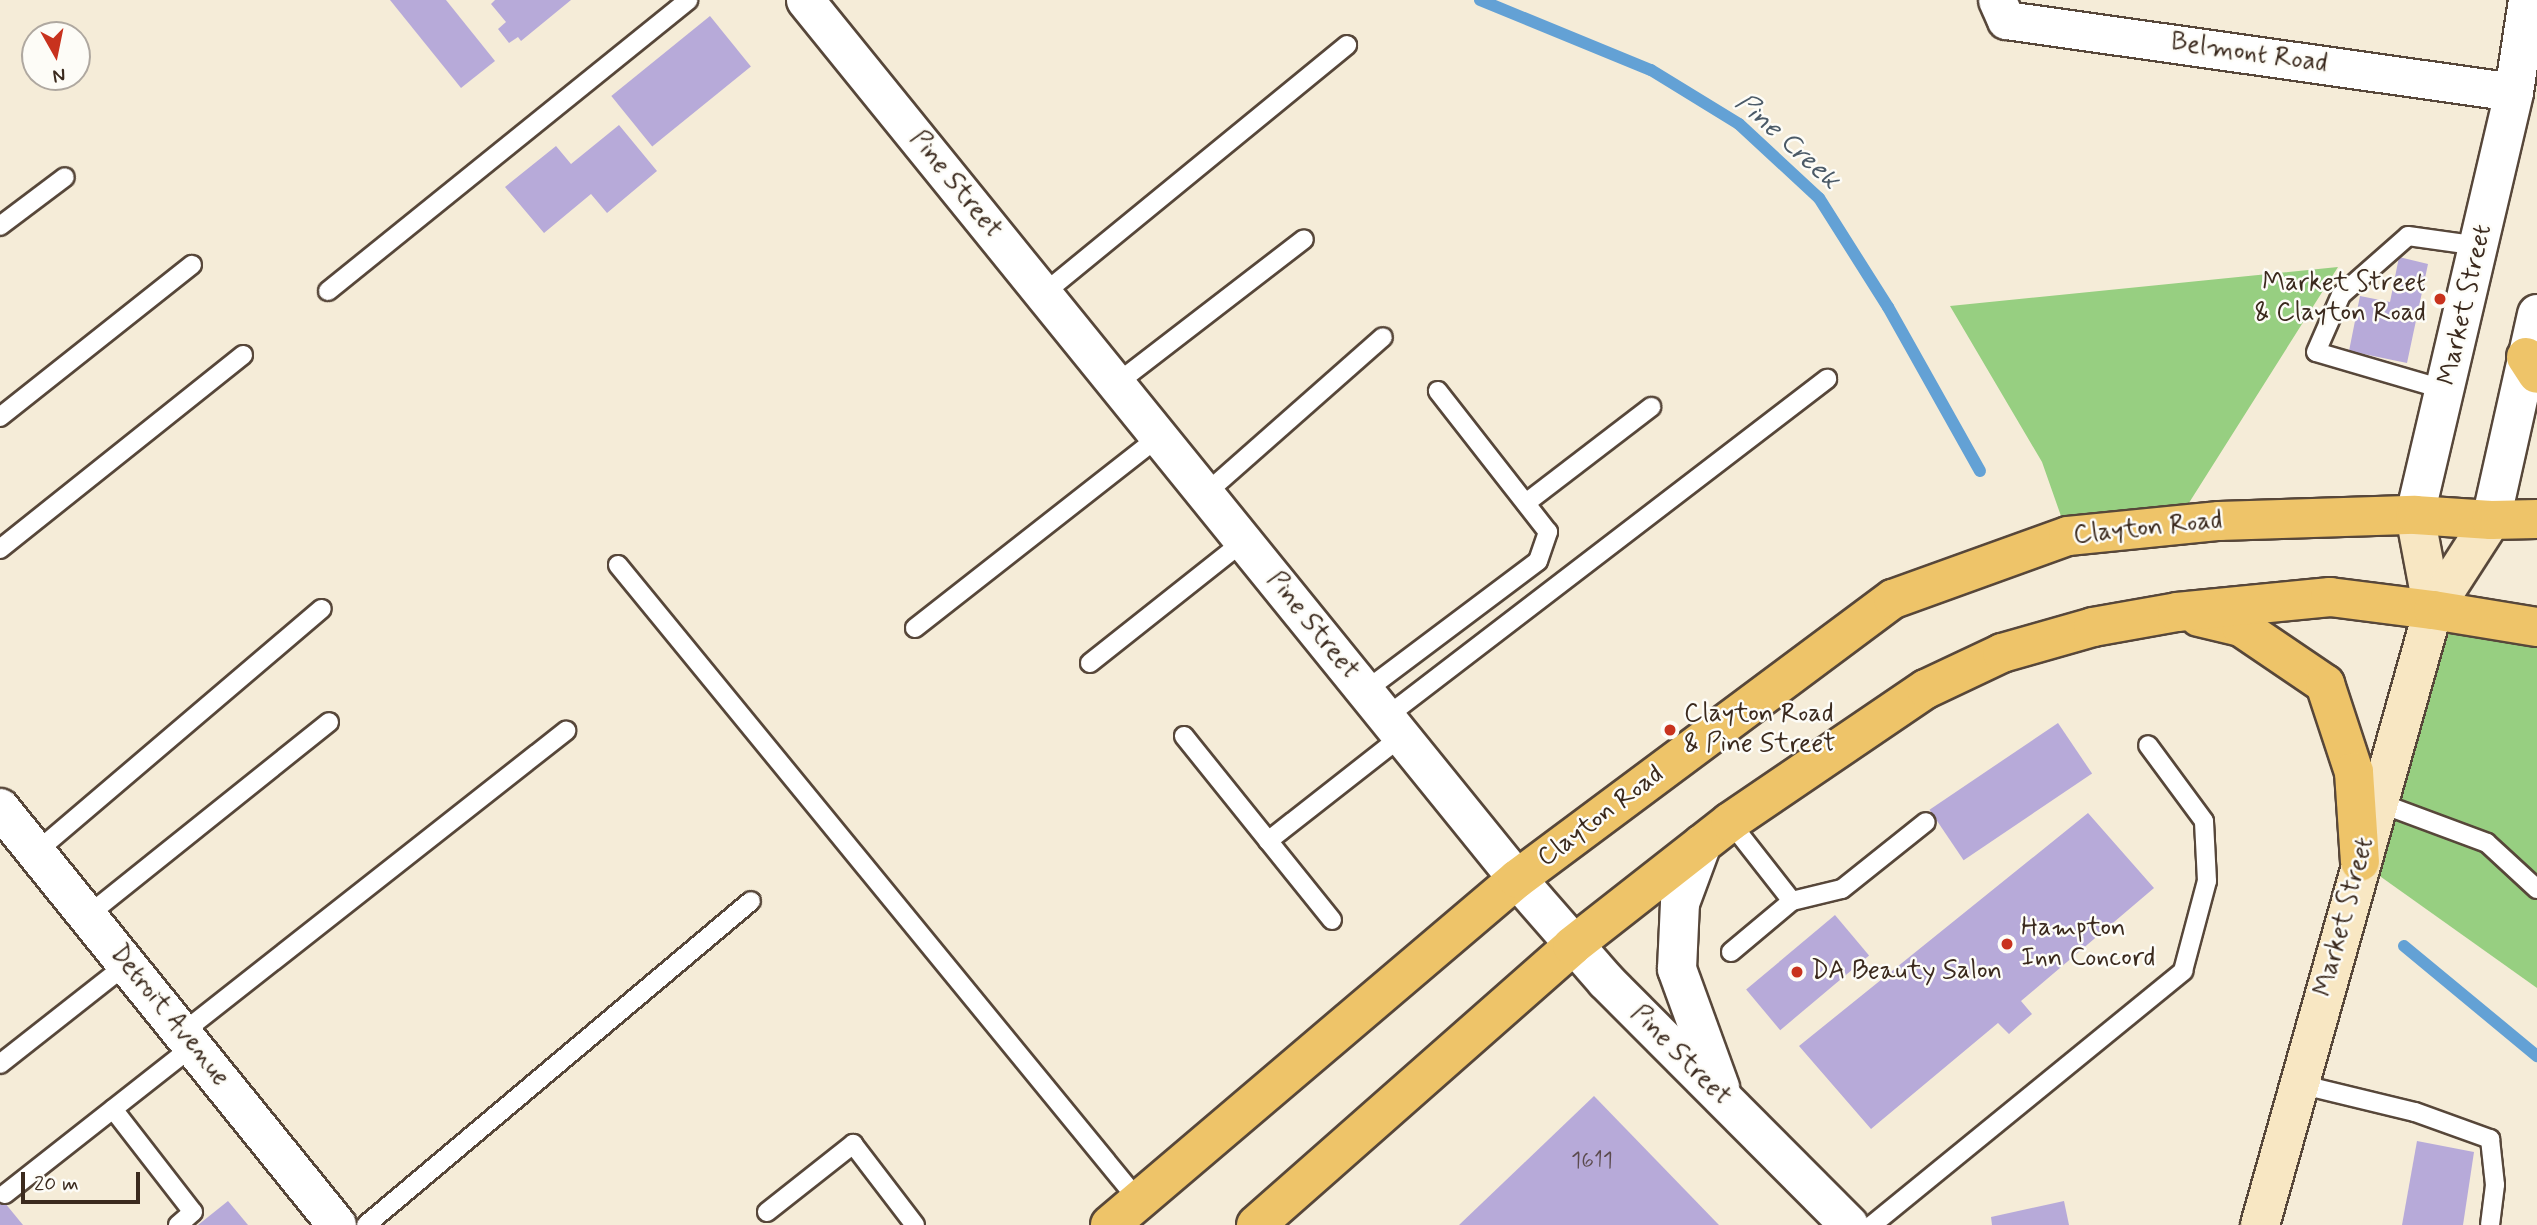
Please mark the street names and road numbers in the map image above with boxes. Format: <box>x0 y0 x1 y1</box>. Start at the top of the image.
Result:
street label: Belmont Road <box>2169 28 2329 80</box>
street label: Pine Street <box>902 125 1008 245</box>
street label: Market Street <box>2432 219 2500 391</box>
street label: Clayton Road <box>2073 506 2223 552</box>
street label: Pine Street <box>1259 566 1365 686</box>
street label: Clayton Road <box>1532 760 1670 874</box>
street label: Market Street <box>2308 832 2382 1002</box>
street label: Detroit Avenue <box>104 941 234 1091</box>
street label: Pine Street <box>1624 1000 1736 1112</box>

